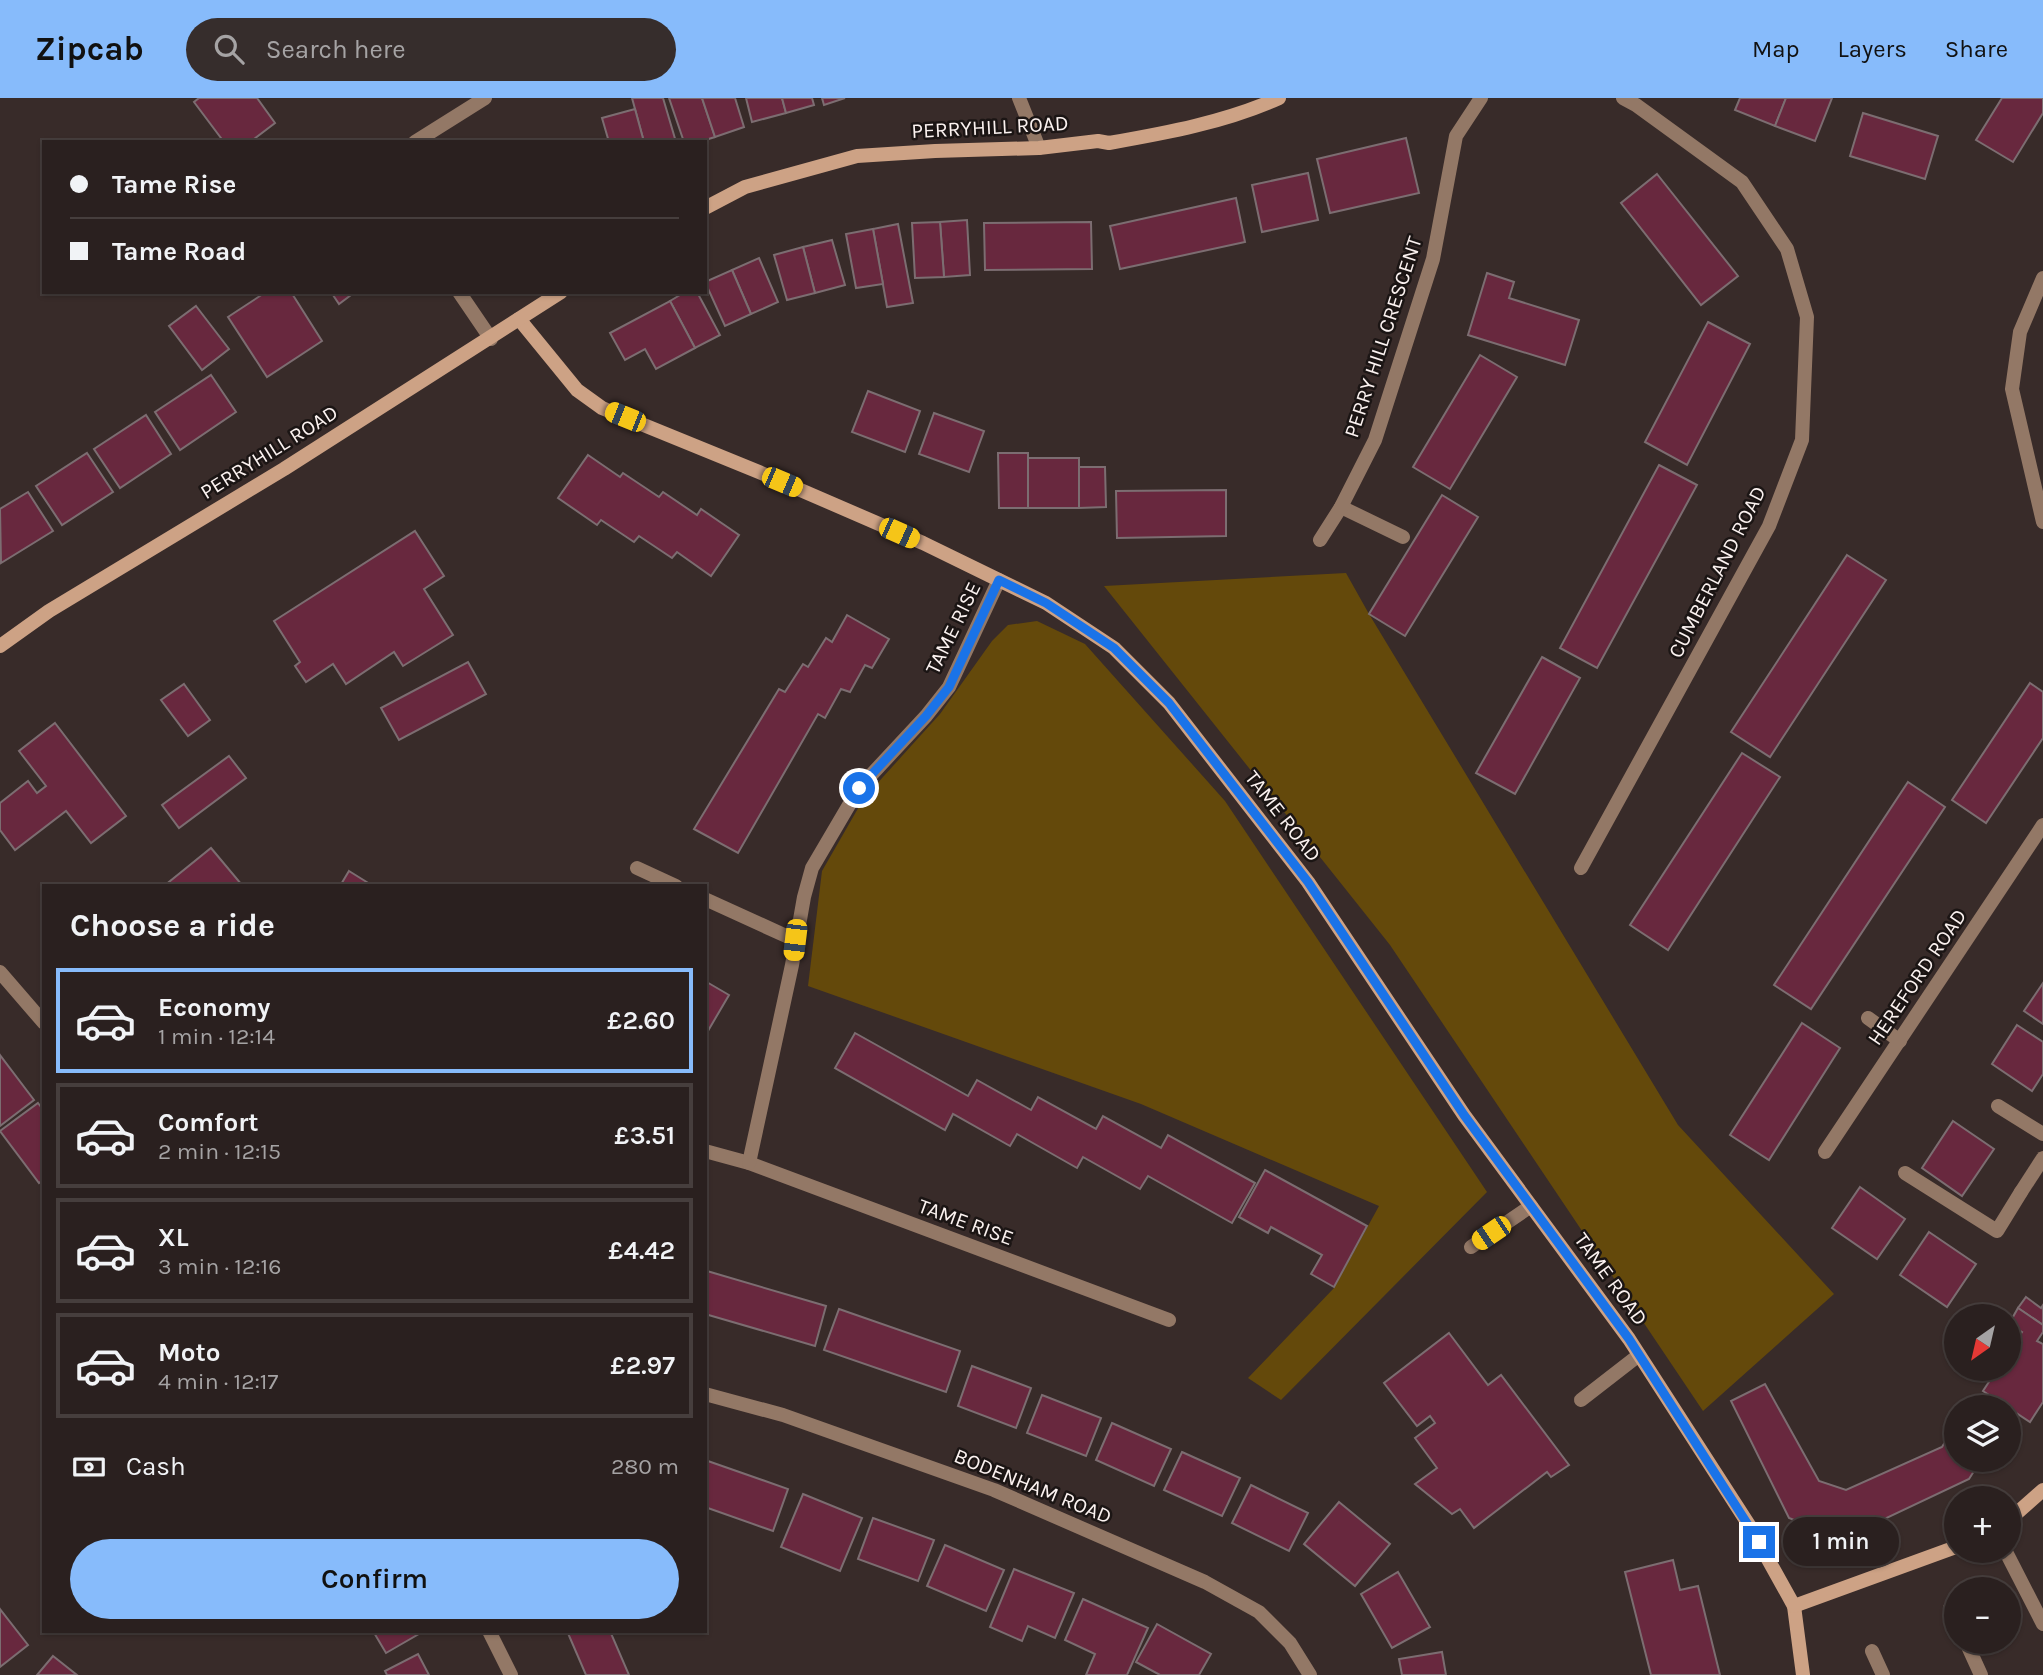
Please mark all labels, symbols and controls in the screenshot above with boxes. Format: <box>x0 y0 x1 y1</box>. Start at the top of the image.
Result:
search box <box>186 18 676 81</box>
text: Zipcab <box>35 30 144 68</box>
icon: search <box>210 30 248 68</box>
text: Search here <box>266 34 406 65</box>
text: Map <box>1752 35 1800 63</box>
text: Layers <box>1838 35 1907 63</box>
text: Share <box>1945 35 2008 63</box>
street label: PERRYHILL ROAD <box>911 111 1069 143</box>
text: Tame Rise <box>112 169 236 200</box>
street label: PERRY HILL CRESCENT <box>1339 233 1427 441</box>
text: Tame Road <box>112 236 246 267</box>
car <box>602 399 649 435</box>
street label: PERRYHILL ROAD <box>196 400 342 504</box>
car <box>759 464 806 500</box>
street label: CUMBERLAND ROAD <box>1663 482 1771 662</box>
car <box>876 515 923 551</box>
street label: TAME RISE <box>920 578 986 678</box>
street label: TAME ROAD <box>1240 766 1326 866</box>
route start <box>843 772 875 804</box>
street label: HEREFORD ROAD <box>1863 904 1971 1050</box>
text: Choose a ride <box>70 907 275 944</box>
car <box>783 918 808 962</box>
icon: car <box>74 989 137 1052</box>
text: Economy <box>158 992 270 1023</box>
text: £2.60 <box>607 1005 675 1036</box>
text: 1 min · 12:14 <box>158 1023 275 1050</box>
icon: car <box>74 1104 137 1167</box>
text: Comfort <box>158 1107 259 1138</box>
text: £3.51 <box>614 1120 675 1151</box>
text: 2 min · 12:15 <box>158 1138 281 1165</box>
street label: TAME RISE <box>915 1194 1017 1250</box>
car <box>1468 1213 1515 1253</box>
icon: car <box>74 1219 137 1282</box>
text: XL <box>158 1222 189 1253</box>
street label: TAME ROAD <box>1569 1228 1653 1330</box>
text: £4.42 <box>608 1235 675 1266</box>
text: 3 min · 12:16 <box>158 1253 281 1280</box>
north arrow <box>1944 1304 2021 1381</box>
map controls <box>1944 1304 2021 1654</box>
icon: car <box>74 1334 137 1397</box>
text: Moto <box>158 1337 220 1368</box>
text: £2.97 <box>610 1350 675 1381</box>
text: 4 min · 12:17 <box>158 1368 278 1395</box>
button: layers <box>1944 1395 2021 1472</box>
street label: BODENHAM ROAD <box>951 1443 1115 1529</box>
icon: cash <box>70 1448 108 1486</box>
text: Cash <box>126 1451 186 1482</box>
text: 280 m <box>611 1453 679 1480</box>
button: + <box>1944 1486 2021 1563</box>
callout: 1 min <box>1784 1518 1899 1566</box>
route end <box>1743 1526 1775 1558</box>
text: 1 min <box>1812 1528 1870 1555</box>
button: Confirm <box>70 1539 679 1619</box>
button: − <box>1944 1577 2021 1654</box>

